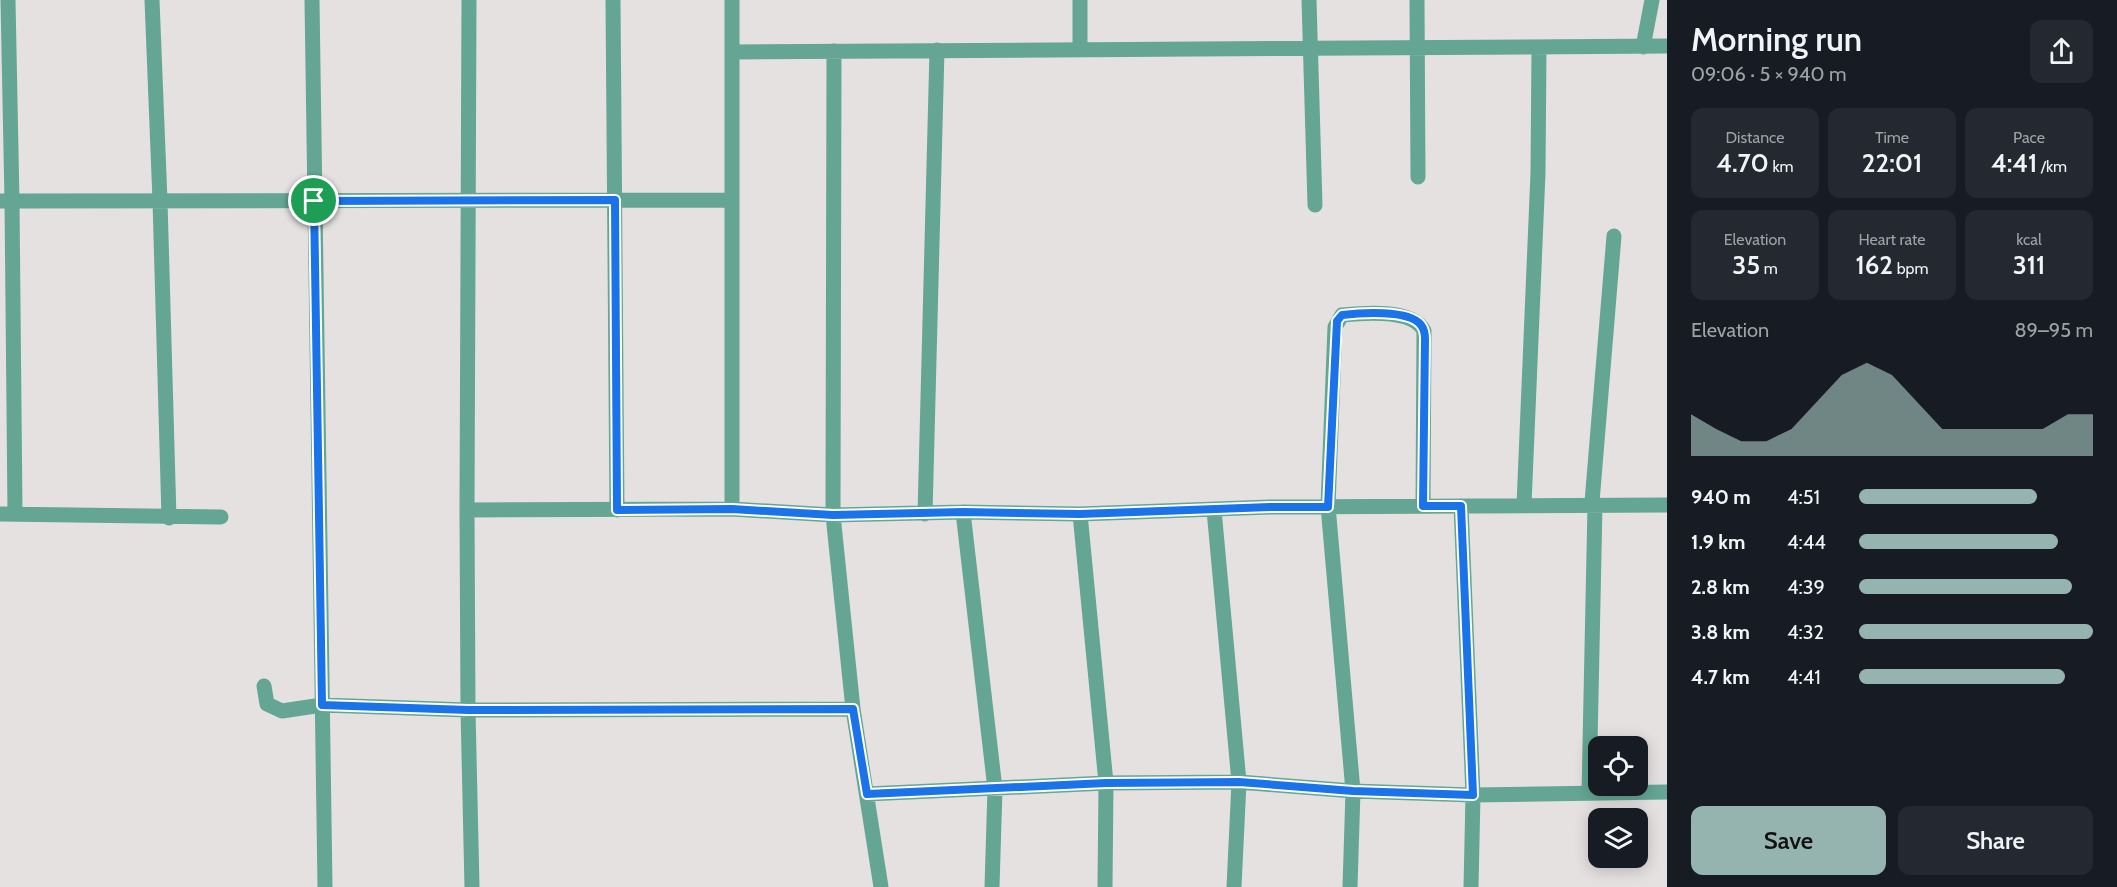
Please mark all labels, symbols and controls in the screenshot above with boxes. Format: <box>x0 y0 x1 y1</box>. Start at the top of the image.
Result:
text: Morning run <box>1691 19 1862 59</box>
button: share <box>2030 20 2093 83</box>
text: 09:06 · 5 × 940 m <box>1691 62 1846 86</box>
text: Distance <box>1726 128 1784 147</box>
text: Time <box>1875 128 1909 147</box>
text: Pace <box>2013 128 2045 147</box>
text: 4.70 <box>1716 147 1769 179</box>
text: 22:01 <box>1862 147 1922 179</box>
text: 4:41 <box>1991 147 2037 179</box>
text: km <box>1769 157 1794 176</box>
text: /km <box>2037 157 2067 176</box>
pin <box>288 175 339 226</box>
icon: arrive <box>297 184 330 217</box>
text: Elevation <box>1724 230 1786 249</box>
text: Heart rate <box>1859 230 1925 249</box>
text: kcal <box>2016 230 2042 249</box>
text: 35 <box>1732 249 1760 281</box>
text: 162 <box>1856 249 1893 281</box>
text: 311 <box>2013 249 2045 281</box>
text: m <box>1760 259 1778 278</box>
text: bpm <box>1893 259 1929 278</box>
text: Elevation <box>1691 318 1769 342</box>
text: 89–95 m <box>2014 318 2093 342</box>
text: 940 m <box>1691 485 1751 509</box>
text: 4:51 <box>1787 485 1820 509</box>
text: 1.9 km <box>1691 530 1745 554</box>
text: 4:44 <box>1787 530 1826 554</box>
text: 2.8 km <box>1691 575 1750 599</box>
text: 4:39 <box>1787 575 1825 599</box>
text: 3.8 km <box>1691 620 1750 644</box>
text: 4:32 <box>1787 620 1824 644</box>
text: 4.7 km <box>1691 665 1750 689</box>
text: 4:41 <box>1787 665 1821 689</box>
map controls <box>1588 736 1648 868</box>
button: locate <box>1588 736 1648 796</box>
button: Save <box>1691 806 1886 875</box>
button: Share <box>1898 806 2093 875</box>
button: layers <box>1588 808 1648 868</box>

